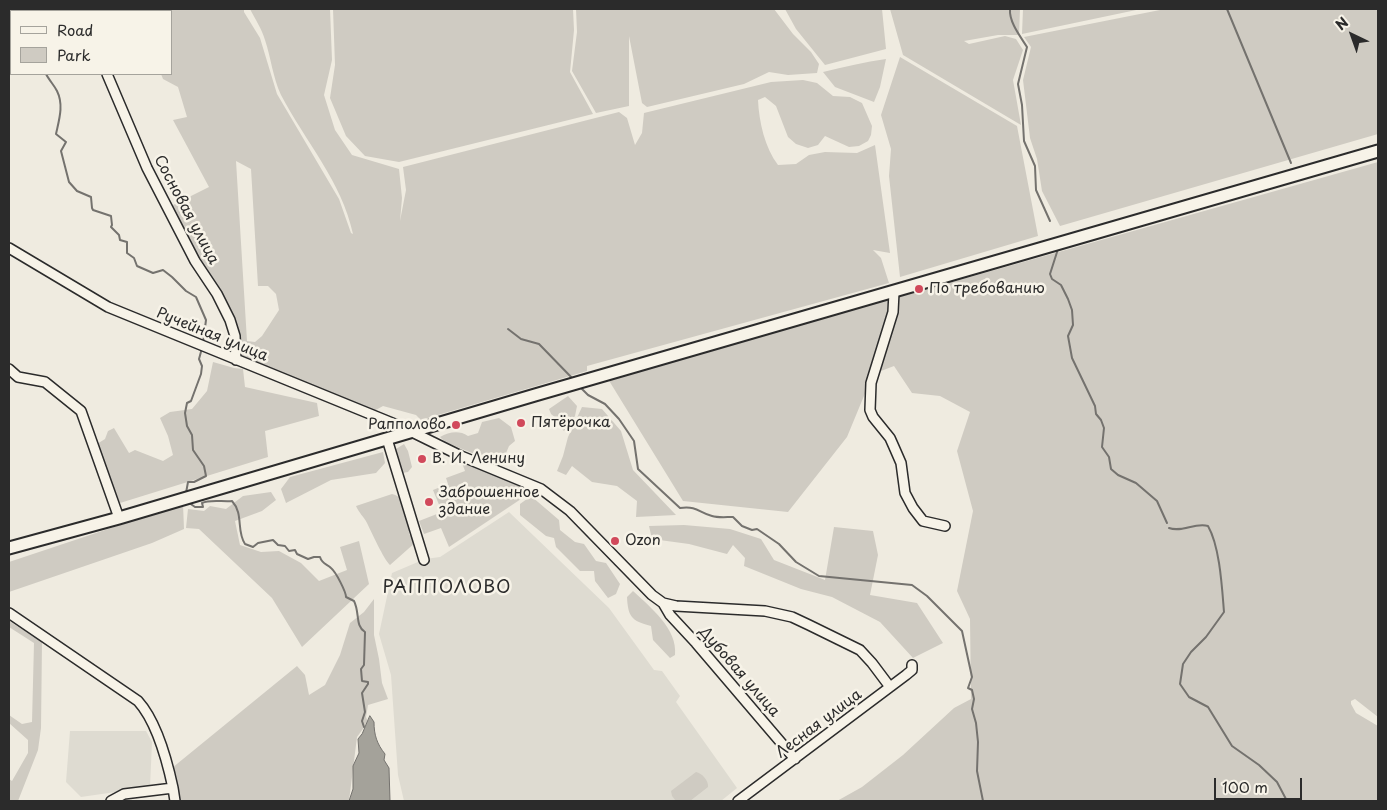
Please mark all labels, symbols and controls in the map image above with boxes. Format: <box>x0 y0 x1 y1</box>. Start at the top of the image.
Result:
legend <box>10 10 172 75</box>
north arrow <box>1327 10 1377 60</box>
text: N <box>1330 12 1353 35</box>
text: Road <box>57 18 93 41</box>
text: Park <box>57 43 91 66</box>
street label: Сосновая улица <box>150 152 222 268</box>
place label: По требованию <box>929 280 1045 298</box>
marker: По требованию <box>913 283 925 295</box>
street label: Ручейная улица <box>154 304 270 366</box>
place label: Пятёрочка <box>531 414 610 432</box>
place label: Рапполово <box>368 416 446 434</box>
marker: Пятёрочка <box>515 417 527 429</box>
marker: Рапполово <box>450 419 462 431</box>
place label: В. И. Ленину <box>432 450 525 468</box>
marker: В. И. Ленину <box>416 453 428 465</box>
place label: Заброшенное здание <box>439 484 540 519</box>
marker: Заброшенное здание <box>423 496 435 508</box>
place label: Ozon <box>625 532 661 550</box>
marker: Ozon <box>609 535 621 547</box>
district label: РАППОЛОВО <box>381 577 513 599</box>
street label: Дубовая улица <box>695 623 783 721</box>
street label: Лесная улица <box>773 686 865 762</box>
scale bar <box>1217 768 1304 800</box>
text: 100 m <box>1222 775 1268 798</box>

